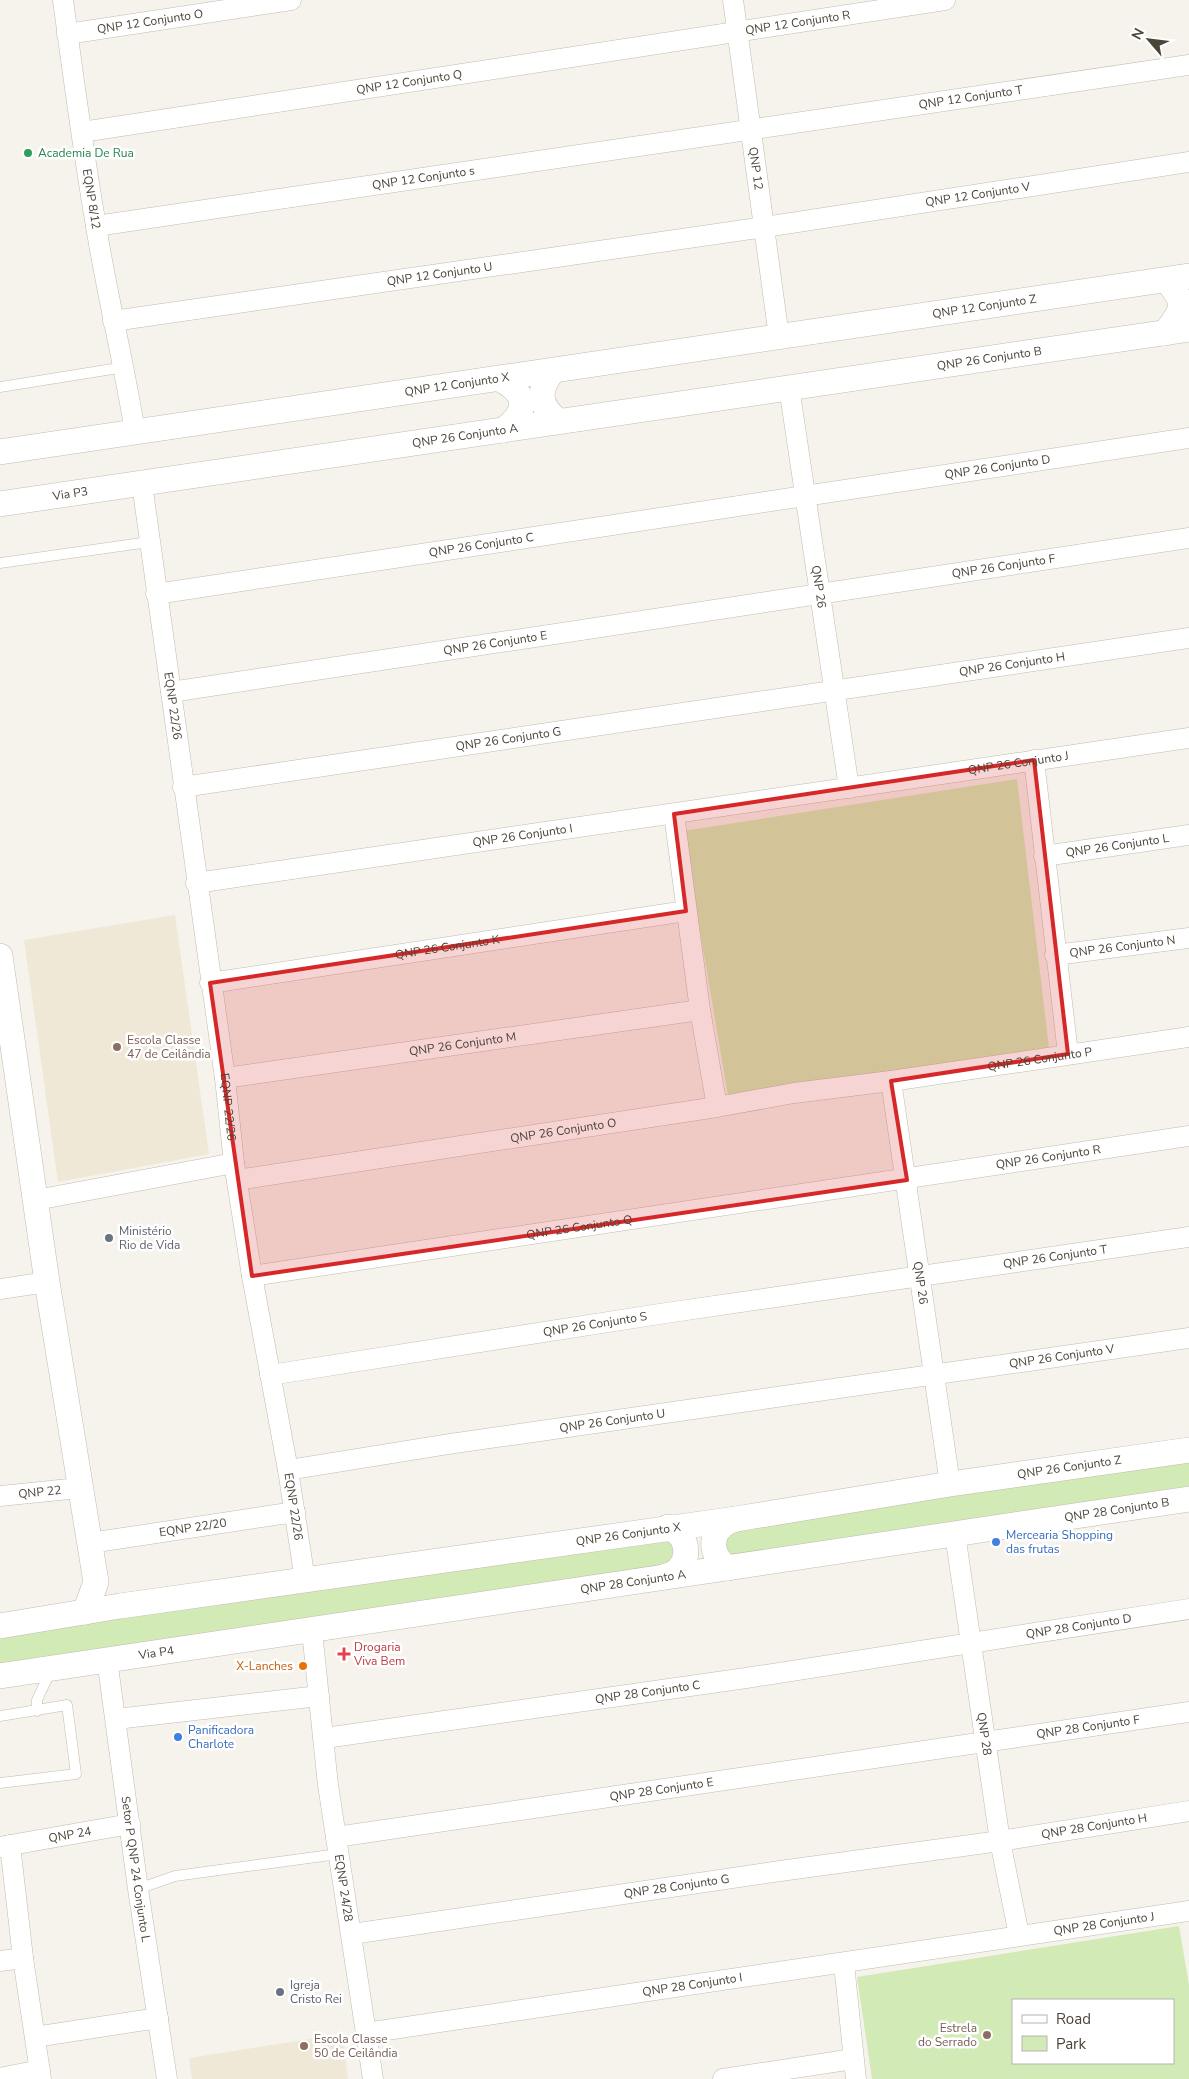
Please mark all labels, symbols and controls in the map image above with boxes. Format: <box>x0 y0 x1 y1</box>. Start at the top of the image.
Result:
street label: QNP 12 Conjunto O <box>96 5 204 37</box>
street label: QNP 12 Conjunto R <box>744 7 851 38</box>
north arrow <box>1124 15 1174 65</box>
text: N <box>1127 25 1149 43</box>
street label: QNP 12 Conjunto Q <box>355 66 463 98</box>
street label: QNP 12 Conjunto T <box>917 81 1024 113</box>
place label: Academia De Rua <box>38 145 134 161</box>
street label: QNP 12 <box>745 146 767 191</box>
marker: Academia De Rua <box>22 147 34 159</box>
street label: QNP 12 Conjunto s <box>371 162 476 193</box>
street label: EQNP 8/12 <box>79 168 104 230</box>
street label: QNP 12 Conjunto V <box>924 178 1032 210</box>
street label: QNP 12 Conjunto U <box>386 258 494 289</box>
street label: QNP 12 Conjunto Z <box>931 291 1037 322</box>
street label: QNP 26 Conjunto B <box>936 343 1043 374</box>
street label: QNP 12 Conjunto X <box>404 369 511 400</box>
street label: QNP 26 Conjunto A <box>411 420 519 451</box>
street label: QNP 26 Conjunto D <box>944 451 1052 483</box>
street label: Via P3 <box>51 483 89 504</box>
street label: QNP 26 Conjunto C <box>428 529 535 561</box>
street label: QNP 26 Conjunto F <box>951 550 1057 582</box>
street label: QNP 26 <box>808 564 830 609</box>
street label: QNP 26 Conjunto E <box>442 627 548 659</box>
street label: QNP 26 Conjunto H <box>958 648 1066 680</box>
street label: EQNP 22/26 <box>160 671 186 741</box>
street label: QNP 26 Conjunto G <box>455 723 562 755</box>
street label: QNP 26 Conjunto J <box>967 748 1070 778</box>
street label: QNP 26 Conjunto I <box>471 820 574 851</box>
street label: QNP 26 Conjunto L <box>1064 830 1170 861</box>
street label: QNP 26 Conjunto K <box>394 931 501 963</box>
street label: QNP 26 Conjunto N <box>1069 932 1176 961</box>
street label: QNP 26 Conjunto M <box>408 1028 517 1060</box>
place label: Escola Classe 47 de Ceilândia <box>127 1032 211 1062</box>
marker: Escola Classe 47 de Ceilândia <box>111 1041 123 1053</box>
street label: QNP 26 Conjunto P <box>987 1043 1094 1075</box>
street label: EQNP 22/26 <box>216 1072 240 1142</box>
street label: QNP 26 Conjunto O <box>509 1114 617 1146</box>
street label: QNP 26 Conjunto R <box>995 1141 1102 1173</box>
street label: QNP 26 Conjunto Q <box>525 1211 633 1243</box>
place label: Ministério Rio de Vida <box>119 1223 180 1253</box>
marker: Ministério Rio de Vida <box>103 1232 115 1244</box>
street label: QNP 26 Conjunto T <box>1002 1241 1109 1272</box>
street label: QNP 26 <box>910 1260 932 1305</box>
street label: QNP 26 Conjunto S <box>542 1308 648 1340</box>
street label: QNP 26 Conjunto V <box>1008 1341 1116 1372</box>
street label: QNP 26 Conjunto U <box>558 1405 666 1436</box>
street label: QNP 26 Conjunto Z <box>1016 1452 1122 1482</box>
street label: EQNP 22/26 <box>281 1472 307 1541</box>
street label: QNP 22 <box>17 1482 62 1502</box>
street label: QNP 28 Conjunto B <box>1063 1494 1170 1525</box>
street label: EQNP 22/20 <box>158 1514 228 1540</box>
street label: QNP 26 Conjunto X <box>575 1519 682 1550</box>
place label: Mercearia Shopping das frutas <box>1006 1527 1113 1557</box>
marker: Mercearia Shopping das frutas <box>990 1536 1002 1548</box>
street label: QNP 28 Conjunto A <box>579 1566 687 1598</box>
street label: QNP 28 Conjunto D <box>1025 1610 1133 1642</box>
place label: Drogaria Viva Bem <box>353 1639 405 1669</box>
street label: Via P4 <box>137 1642 175 1663</box>
marker: Drogaria Viva Bem <box>338 1648 350 1660</box>
place label: X-Lanches <box>236 1658 293 1674</box>
marker: X-Lanches <box>297 1660 309 1672</box>
street label: QNP 28 Conjunto C <box>594 1677 701 1707</box>
street label: QNP 28 <box>973 1711 995 1756</box>
street label: QNP 28 Conjunto F <box>1035 1711 1141 1742</box>
place label: Panificadora Charlote <box>188 1722 254 1752</box>
marker: Panificadora Charlote <box>172 1731 184 1743</box>
street label: QNP 28 Conjunto E <box>609 1774 715 1805</box>
street label: Setor P QNP 24 Conjunto L <box>118 1795 154 1944</box>
street label: QNP 28 Conjunto H <box>1040 1810 1148 1842</box>
street label: QNP 24 <box>47 1823 93 1846</box>
street label: EQNP 24/28 <box>331 1853 357 1923</box>
street label: QNP 28 Conjunto G <box>623 1871 730 1902</box>
street label: QNP 28 Conjunto J <box>1052 1908 1155 1939</box>
street label: QNP 28 Conjunto I <box>641 1969 744 2000</box>
place label: Igreja Cristo Rei <box>290 1977 342 2007</box>
marker: Igreja Cristo Rei <box>274 1986 286 1998</box>
legend <box>1012 1999 1174 2064</box>
text: Road <box>1056 2009 1091 2029</box>
place label: Estrela do Serrado <box>918 2020 977 2050</box>
marker: Estrela do Serrado <box>981 2029 993 2041</box>
place label: Escola Classe 50 de Ceilândia <box>314 2031 398 2061</box>
text: Park <box>1056 2034 1086 2054</box>
marker: Escola Classe 50 de Ceilândia <box>298 2040 310 2052</box>

